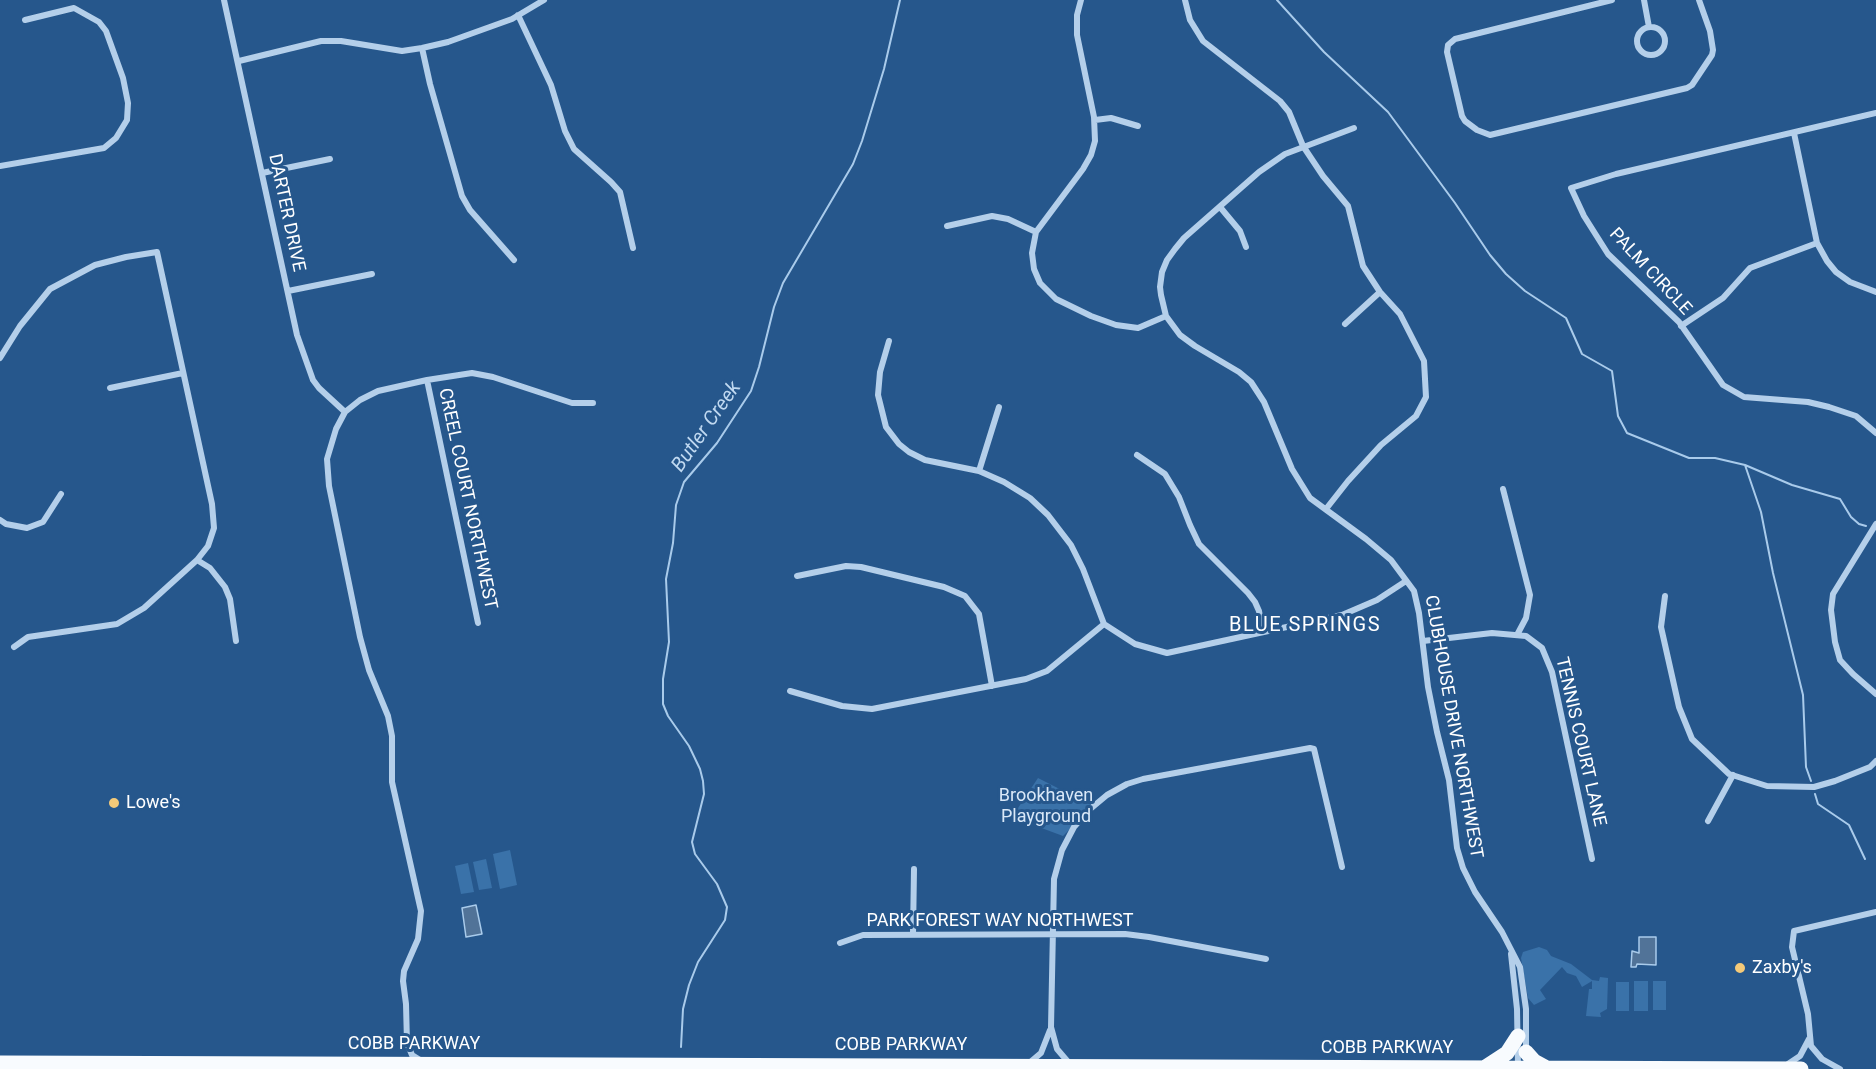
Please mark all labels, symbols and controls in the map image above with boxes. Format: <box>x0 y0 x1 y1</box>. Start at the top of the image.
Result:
street label: DARTER DRIVE <box>263 152 309 274</box>
street label: PALM CIRCLE <box>1604 224 1696 320</box>
water label: Butler Creek <box>667 377 747 477</box>
street label: CREEL COURT NORTHWEST <box>433 386 501 612</box>
street label: CLUBHOUSE DRIVE NORTHWEST <box>1419 594 1487 860</box>
district label: BLUE SPRINGS <box>1229 614 1381 638</box>
street label: TENNIS COURT LANE <box>1550 655 1610 829</box>
park label: Brookhaven Playground <box>999 785 1093 828</box>
place label: Lowe's <box>126 792 181 814</box>
marker: Lowe's <box>107 796 121 810</box>
street label: PARK FOREST WAY NORTHWEST <box>867 910 1133 932</box>
place label: Zaxby's <box>1752 957 1812 979</box>
marker: Zaxby's <box>1733 961 1747 975</box>
street label: COBB PARKWAY <box>348 1033 480 1055</box>
street label: COBB PARKWAY <box>835 1034 967 1056</box>
street label: COBB PARKWAY <box>1321 1037 1453 1059</box>

